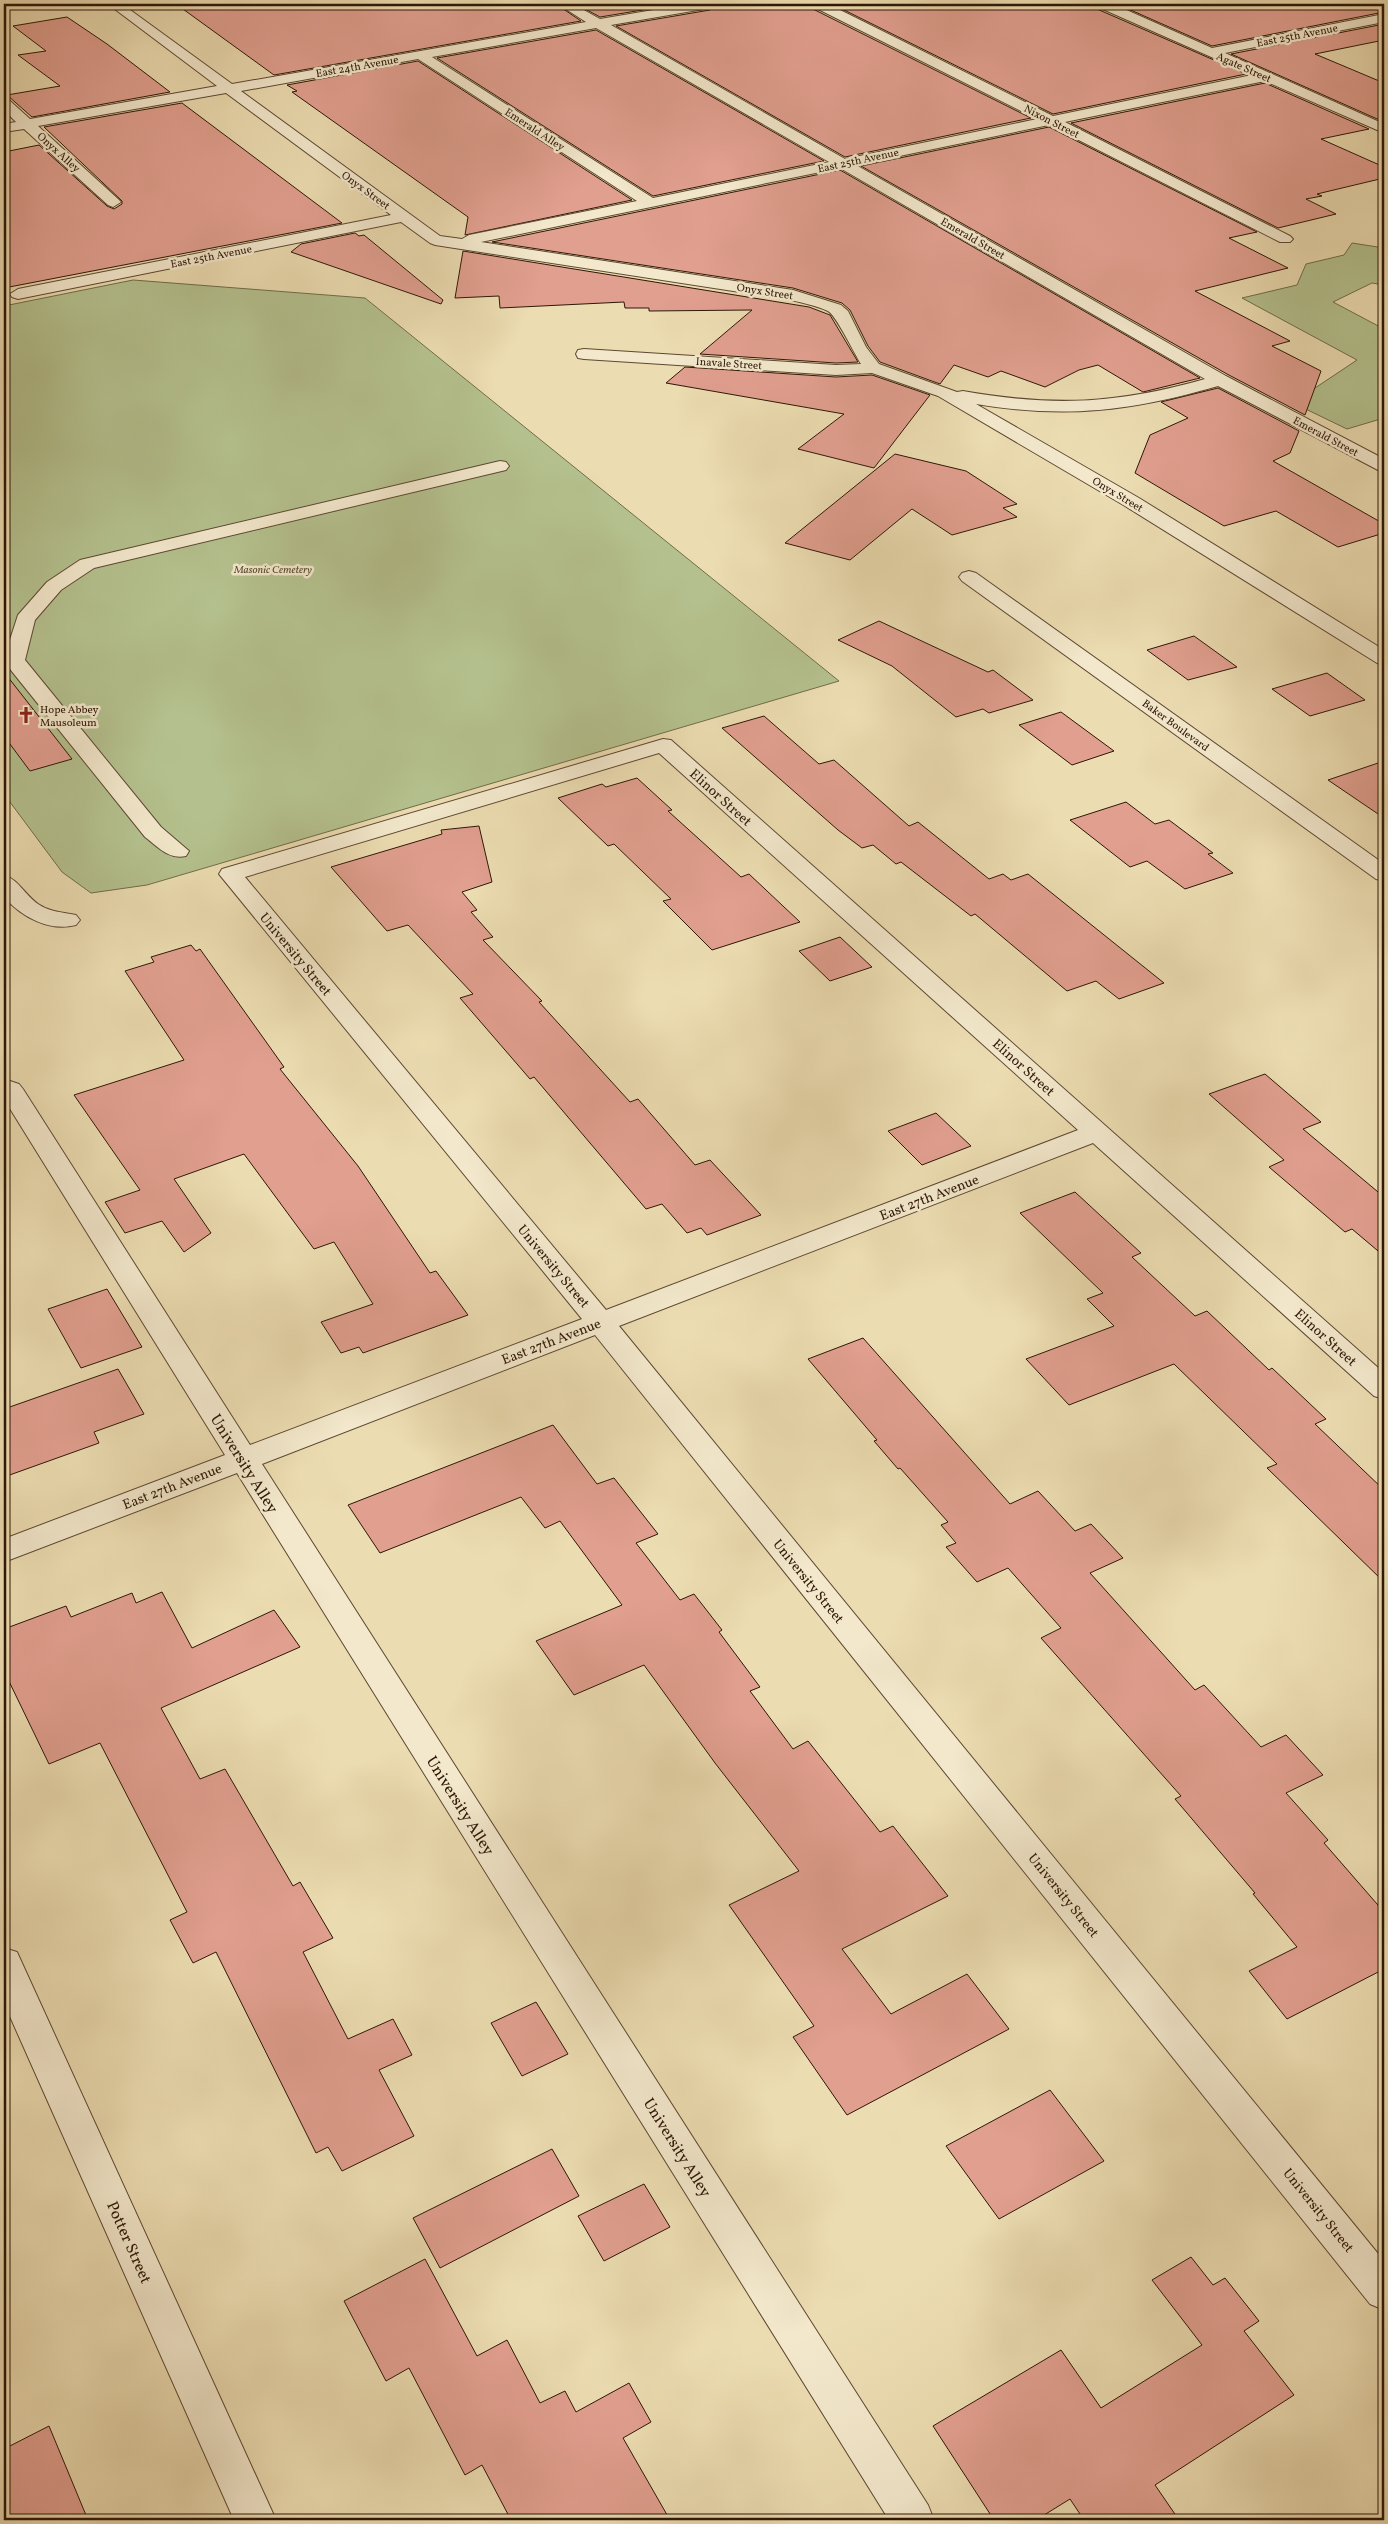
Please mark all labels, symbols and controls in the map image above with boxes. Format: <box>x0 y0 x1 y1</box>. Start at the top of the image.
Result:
street label: East 25th Avenue <box>1255 21 1339 52</box>
street label: Agate Street <box>1214 50 1273 87</box>
street label: East 24th Avenue <box>315 53 400 82</box>
street label: Nixon Street <box>1021 102 1082 143</box>
street label: Emerald Alley <box>501 105 567 155</box>
street label: Onyx Alley <box>33 130 83 177</box>
street label: East 25th Avenue <box>816 146 900 177</box>
street label: Onyx Street <box>338 168 393 214</box>
street label: Emerald Street <box>937 215 1007 264</box>
street label: East 25th Avenue <box>169 242 253 273</box>
street label: Onyx Street <box>735 281 794 304</box>
street label: Inavale Street <box>695 355 763 374</box>
street label: Emerald Street <box>1290 414 1361 461</box>
street label: Onyx Street <box>1089 474 1146 516</box>
park label: Masonic Cemetery <box>233 563 312 578</box>
street label: Baker Boulevard <box>1139 697 1212 756</box>
place label: Hope Abbey Mausoleum <box>40 703 99 731</box>
church icon: Hope Abbey Mausoleum <box>16 705 36 725</box>
street label: Elinor Street <box>685 765 755 831</box>
street label: University Street <box>254 909 335 1001</box>
street label: Elinor Street <box>988 1035 1058 1101</box>
street label: East 27th Avenue <box>877 1171 982 1226</box>
street label: University Street <box>512 1221 593 1313</box>
street label: Elinor Street <box>1290 1305 1360 1371</box>
street label: East 27th Avenue <box>499 1315 604 1370</box>
street label: University Alley <box>204 1410 283 1518</box>
street label: East 27th Avenue <box>120 1460 225 1515</box>
street label: University Street <box>768 1536 848 1628</box>
street label: University Alley <box>420 1752 499 1860</box>
street label: University Street <box>1023 1850 1103 1942</box>
street label: University Alley <box>637 2094 716 2202</box>
street label: University Street <box>1278 2165 1358 2257</box>
street label: Potter Street <box>100 2198 156 2288</box>

